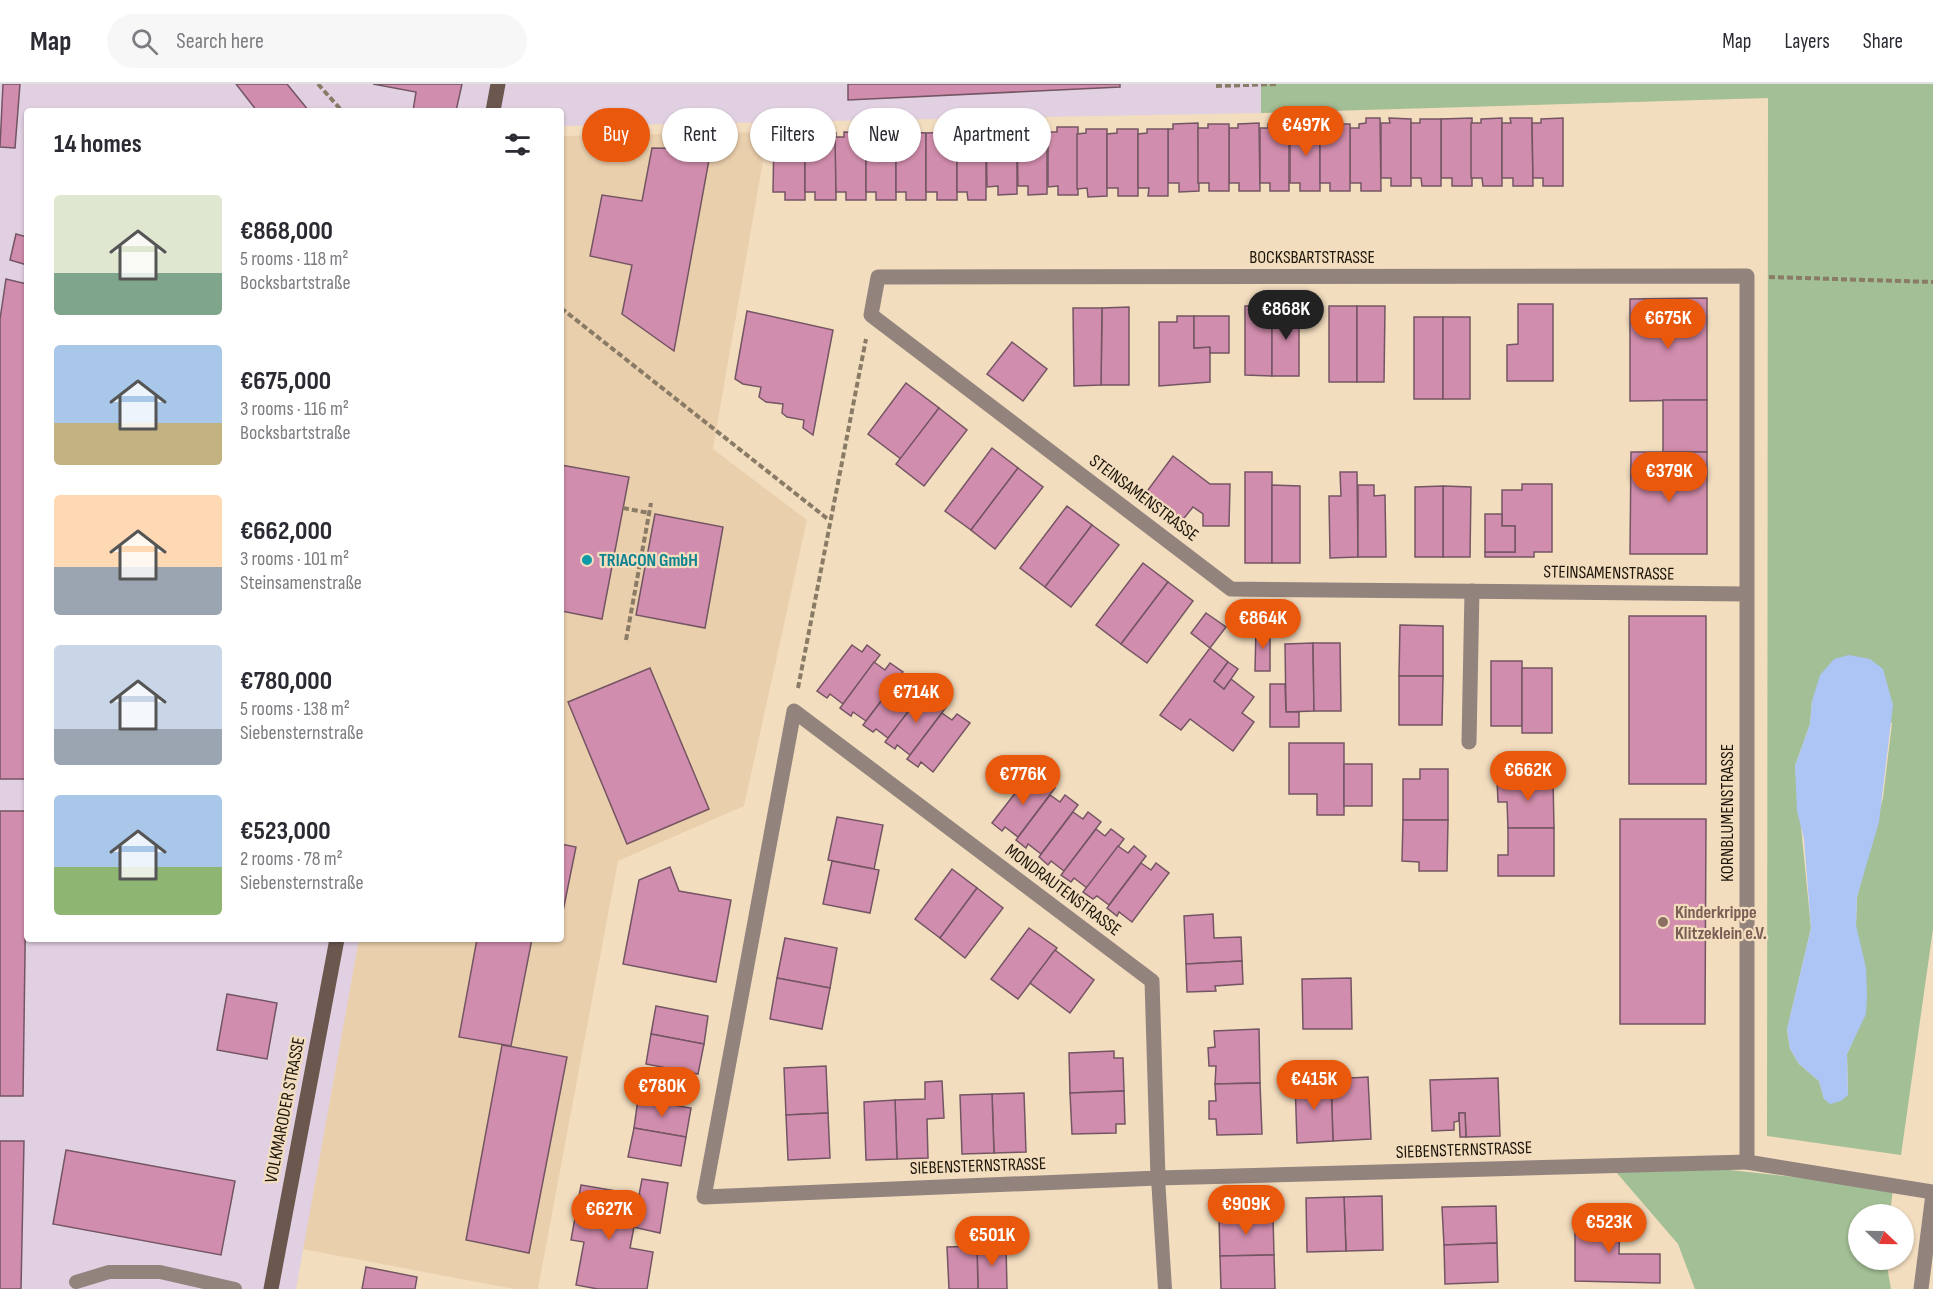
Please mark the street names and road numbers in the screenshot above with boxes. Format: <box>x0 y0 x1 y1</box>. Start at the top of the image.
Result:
street label: BOCKSBARTSTRASSE <box>1249 247 1375 268</box>
street label: STEINSAMENSTRASSE <box>1085 450 1203 546</box>
street label: STEINSAMENSTRASSE <box>1543 561 1675 585</box>
street label: KORNBLUMENSTRASSE <box>1717 744 1738 882</box>
street label: MONDRAUTENSTRASSE <box>1001 840 1125 940</box>
street label: VOLKMARODER STRASSE <box>261 1035 309 1185</box>
street label: SIEBENSTERNSTRASSE <box>1395 1137 1533 1163</box>
street label: SIEBENSTERNSTRASSE <box>909 1153 1047 1179</box>

